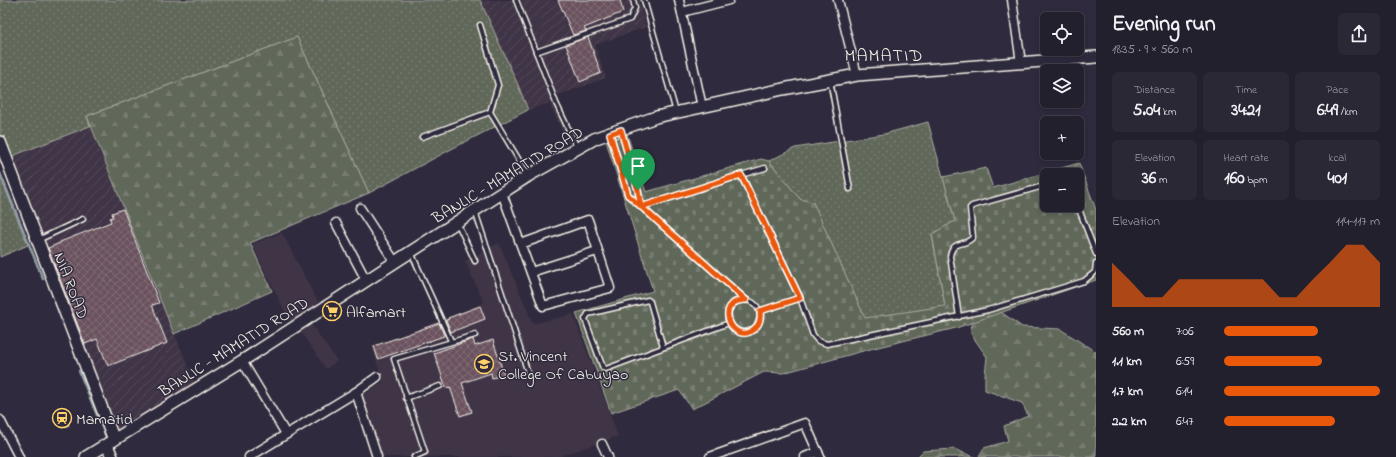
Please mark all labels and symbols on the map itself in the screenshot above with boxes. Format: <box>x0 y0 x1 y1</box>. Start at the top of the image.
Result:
district label: MAMATID <box>845 44 923 70</box>
street label: BANLIC - MAMATID ROAD <box>427 121 588 231</box>
pin <box>621 149 655 190</box>
street label: NIA ROAD <box>46 249 94 322</box>
street label: BANLIC - MAMATID ROAD <box>154 292 314 404</box>
supermarket icon: Alfamart <box>321 300 343 322</box>
place label: Alfamart <box>346 301 407 325</box>
place label: St. Vincent College Of Cabuyao <box>498 345 628 387</box>
school or university icon: St. Vincent College Of Cabuyao <box>473 353 495 375</box>
station icon: Mamatid <box>51 407 73 429</box>
place label: Mamatid <box>76 408 133 432</box>

